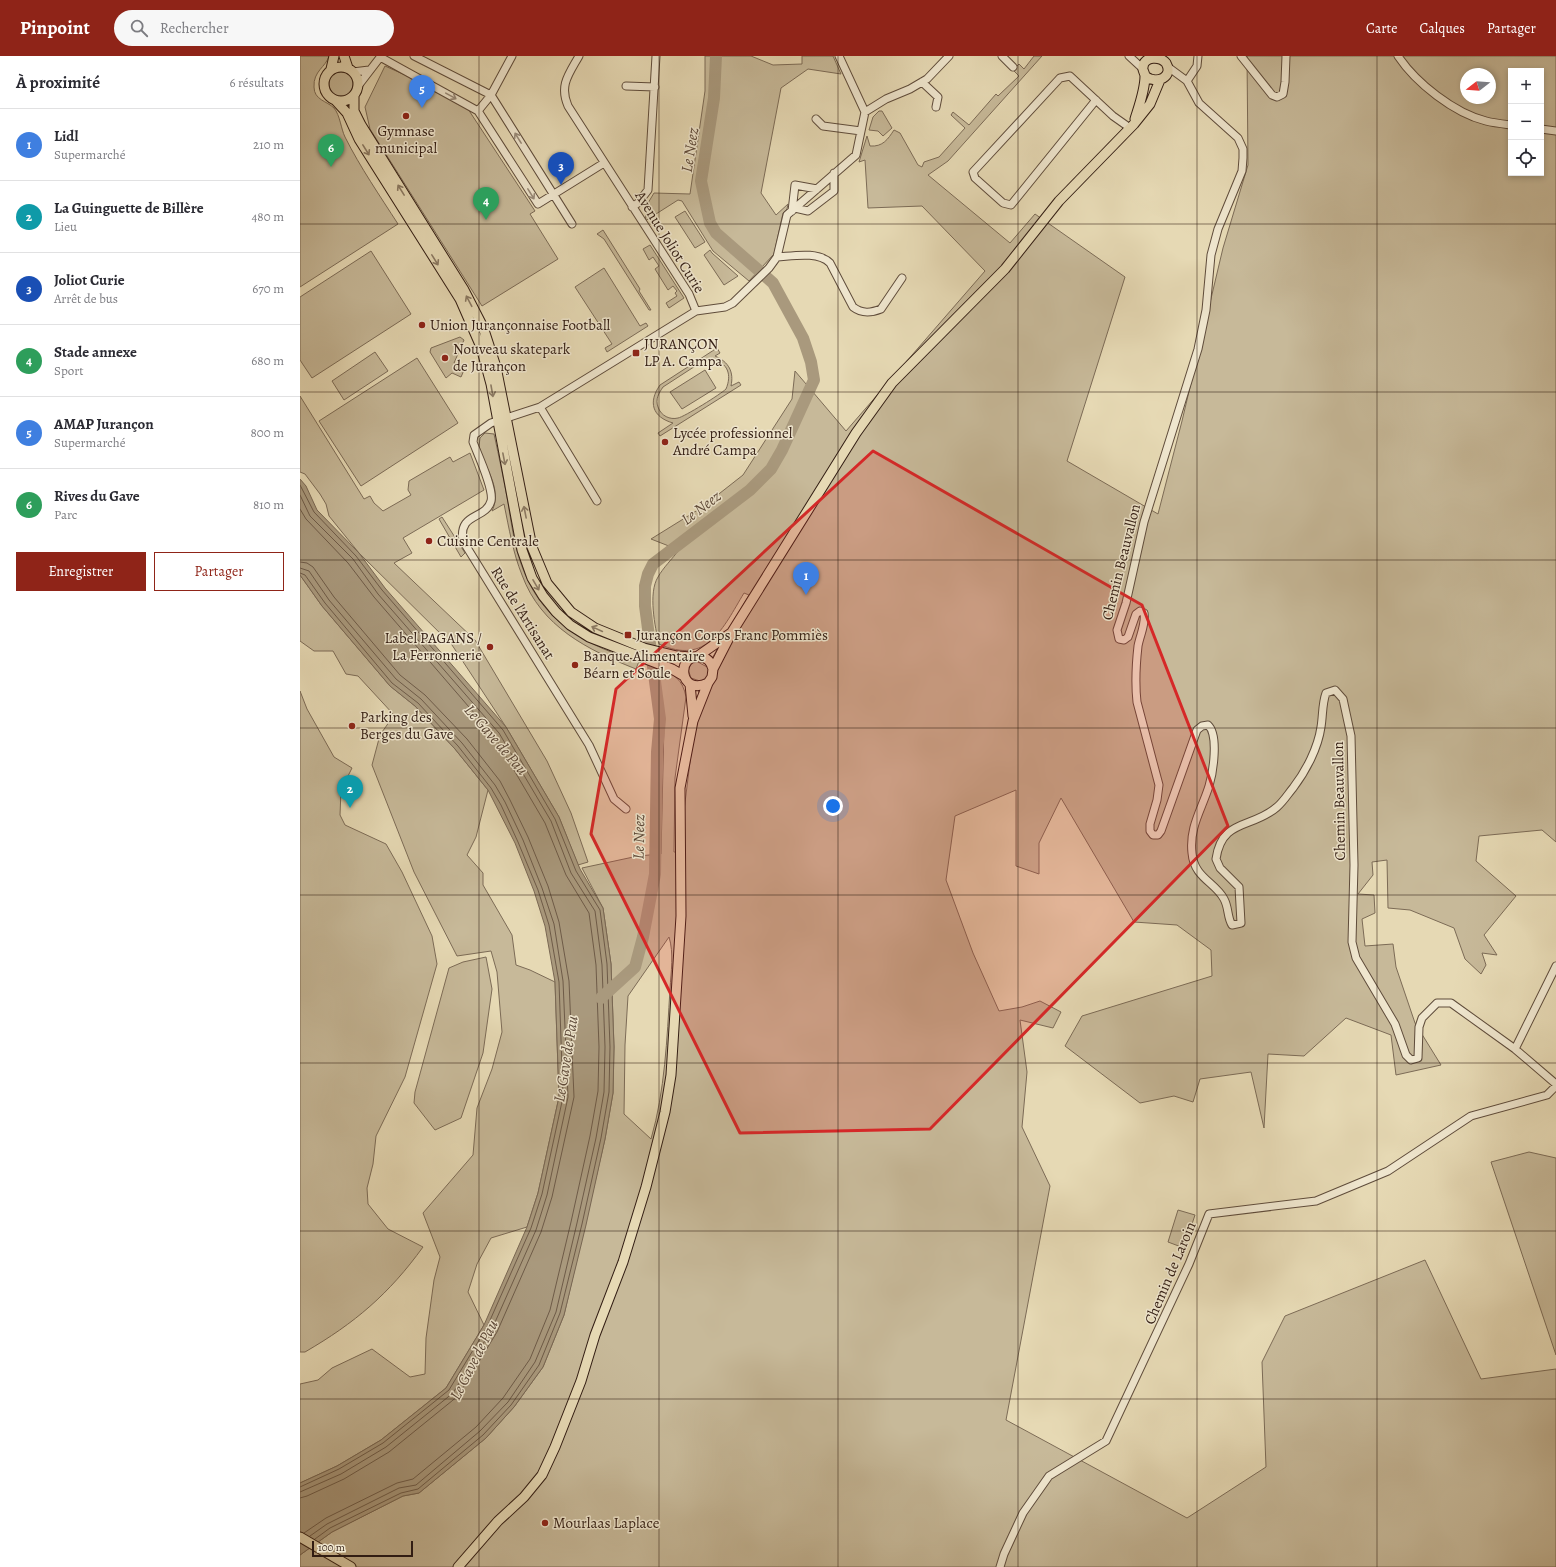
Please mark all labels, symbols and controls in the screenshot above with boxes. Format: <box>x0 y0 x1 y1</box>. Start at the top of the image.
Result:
search box <box>114 10 394 46</box>
text: Pinpoint <box>20 15 90 41</box>
icon: search <box>128 17 150 39</box>
text: Rechercher <box>160 18 229 38</box>
text: Carte <box>1366 19 1397 38</box>
text: Calques <box>1419 19 1465 38</box>
text: Partager <box>1487 19 1536 38</box>
north arrow <box>1460 68 1496 104</box>
map controls <box>1508 68 1544 176</box>
button: + <box>1508 68 1544 104</box>
text: À proximité <box>16 71 100 94</box>
text: 6 résultats <box>229 74 284 91</box>
pin: 5 <box>409 75 435 108</box>
one-way arrow <box>445 92 457 100</box>
button: − <box>1508 104 1544 140</box>
marker: Gymnase municipal <box>401 111 411 121</box>
place label: Gymnase municipal <box>375 121 437 158</box>
text: Lidl <box>54 126 78 146</box>
water label: Le Neez <box>676 126 704 174</box>
one-way arrow <box>514 133 522 144</box>
pin: 6 <box>318 134 344 167</box>
text: 1 <box>27 136 31 153</box>
text: 210 m <box>253 136 284 153</box>
button: locate <box>1508 140 1544 176</box>
one-way arrow <box>362 144 370 156</box>
text: Supermarché <box>54 146 126 163</box>
pin: 3 <box>548 152 574 185</box>
one-way arrow <box>397 184 405 196</box>
street label: Avenue Joliot Curie <box>630 186 710 297</box>
pin: 4 <box>473 187 499 220</box>
one-way arrow <box>528 188 536 200</box>
text: La Guinguette de Billère <box>54 198 204 218</box>
text: 2 <box>26 208 32 225</box>
text: 480 m <box>251 208 284 225</box>
text: Lieu <box>54 218 77 235</box>
one-way arrow <box>431 254 439 266</box>
text: Joliot Curie <box>54 270 125 290</box>
text: 3 <box>26 280 32 297</box>
text: 670 m <box>252 280 284 297</box>
text: Arrêt de bus <box>54 290 118 307</box>
one-way arrow <box>465 295 473 307</box>
place label: Union Jurançonnaise Football <box>430 315 611 335</box>
marker: Union Jurançonnaise Football <box>417 320 427 330</box>
place label: JURANÇON LP A. Campa <box>644 334 722 371</box>
place label: Nouveau skatepark de Jurançon <box>453 339 571 376</box>
text: Stade annexe <box>54 342 137 362</box>
marker: JURANÇON LP A. Campa <box>631 348 641 358</box>
text: 4 <box>26 352 32 369</box>
text: 680 m <box>251 352 284 369</box>
marker: Nouveau skatepark de Jurançon <box>440 353 450 363</box>
text: Sport <box>54 362 84 379</box>
one-way arrow <box>488 384 496 397</box>
text: AMAP Jurançon <box>54 414 154 434</box>
place label: Lycée professionnel André Campa <box>672 423 793 460</box>
text: 5 <box>26 424 32 441</box>
text: 800 m <box>250 424 284 441</box>
text: Supermarché <box>54 434 126 451</box>
marker: Lycée professionnel André Campa <box>660 437 670 447</box>
one-way arrow <box>501 452 509 465</box>
water label: Le Neez <box>676 485 726 530</box>
text: Rives du Gave <box>54 486 140 506</box>
text: 6 <box>26 496 32 513</box>
text: 810 m <box>253 496 284 513</box>
street label: Chemin Beauvallon <box>1097 502 1145 622</box>
text: Parc <box>54 506 77 523</box>
one-way arrow <box>520 506 528 519</box>
place label: Cuisine Centrale <box>437 531 539 551</box>
marker: Cuisine Centrale <box>424 536 434 546</box>
button: Enregistrer <box>16 552 146 591</box>
button: Partager <box>154 552 284 591</box>
pin: 1 <box>793 562 819 595</box>
street label: Rue de l'Artisanat <box>487 563 559 663</box>
one-way arrow <box>532 579 540 591</box>
one-way arrow <box>592 625 604 632</box>
place label: Jurançon Corps Franc Pommiès <box>636 625 828 645</box>
place label: Label PAGANS / La Ferronnerie <box>385 628 482 665</box>
marker: Jurançon Corps Franc Pommiès <box>623 630 633 640</box>
marker: Label PAGANS / La Ferronnerie <box>485 642 495 652</box>
place label: Banque Alimentaire Béarn et Soule <box>583 646 705 683</box>
marker: Banque Alimentaire Béarn et Soule <box>570 660 580 670</box>
water label: Le Gave de Pau <box>459 700 533 780</box>
place label: Parking des Berges du Gave <box>360 707 454 744</box>
marker: Parking des Berges du Gave <box>347 721 357 731</box>
street label: Chemin Beauvallon <box>1328 741 1350 861</box>
pin: 2 <box>337 775 363 808</box>
your location <box>823 796 843 816</box>
water label: Le Neez <box>628 814 650 860</box>
water label: Le Gave de Pau <box>548 1014 584 1104</box>
street label: Chemin de Laroin <box>1139 1219 1201 1327</box>
water label: Le Gave de Pau <box>444 1316 504 1404</box>
place label: Mourlaas Laplace <box>553 1513 660 1533</box>
marker: Mourlaas Laplace <box>540 1518 550 1528</box>
scale bar <box>312 1539 413 1558</box>
text: 100 m <box>318 1540 345 1555</box>

